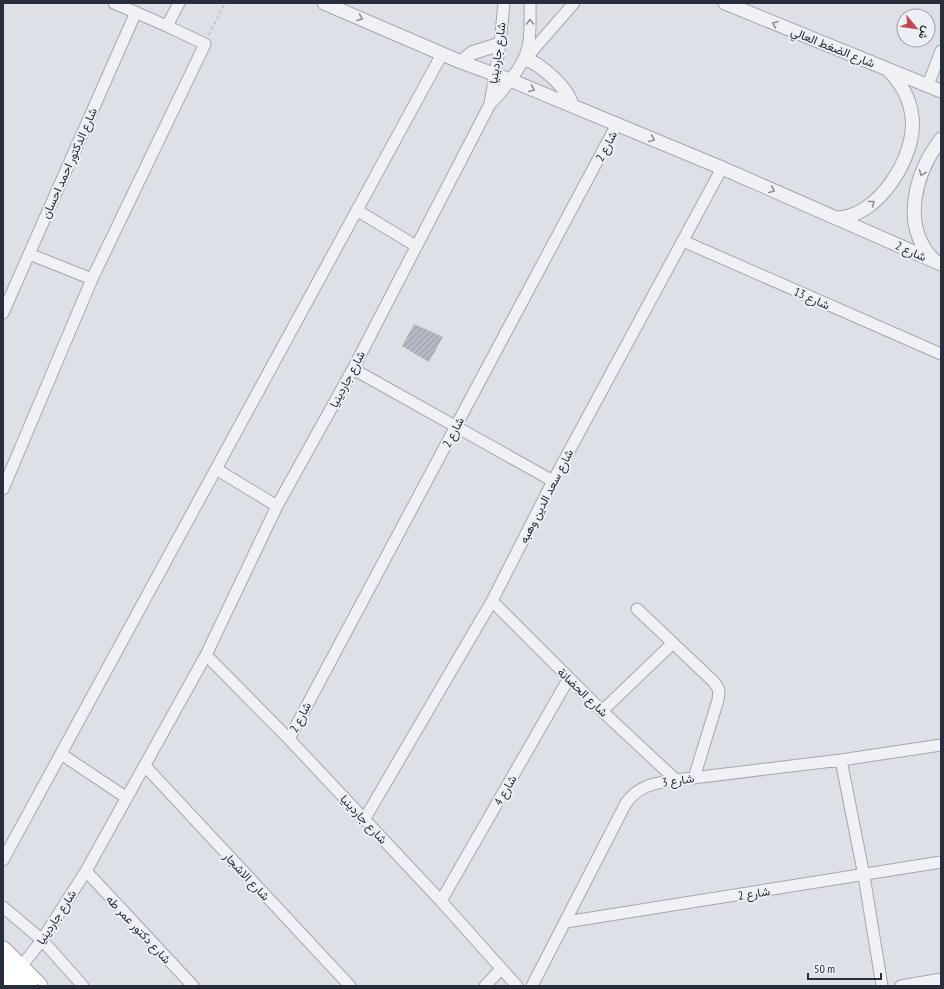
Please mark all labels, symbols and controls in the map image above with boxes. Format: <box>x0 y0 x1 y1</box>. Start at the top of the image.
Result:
north arrow <box>896 8 936 48</box>
one-way arrow <box>356 14 363 22</box>
one-way arrow <box>526 19 534 25</box>
one-way arrow <box>772 20 779 28</box>
street label: شارع جاردينيا <box>485 21 511 85</box>
street label: شارع الضغط العالي <box>788 23 877 73</box>
text: ش <box>915 24 934 42</box>
one-way arrow <box>529 84 536 92</box>
street label: شارع الدكتور احمد احسان <box>38 105 102 222</box>
street label: شارع 2 <box>592 128 622 165</box>
one-way arrow <box>647 134 655 142</box>
one-way arrow <box>919 169 927 176</box>
one-way arrow <box>768 185 775 193</box>
one-way arrow <box>867 201 874 208</box>
street label: شارع 2 <box>892 238 929 266</box>
street label: شارع 13 <box>791 284 832 314</box>
street label: شارع جاردينيا <box>326 348 370 411</box>
street label: شارع 2 <box>439 414 469 451</box>
street label: شارع سعد الدين وهبه <box>516 446 578 547</box>
street label: شارع الحضانة <box>553 664 611 721</box>
street label: شارع 2 <box>286 699 316 736</box>
street label: شارع 3 <box>661 770 695 792</box>
street label: شارع 4 <box>490 772 521 809</box>
street label: شارع جاردينيا <box>336 791 391 848</box>
street label: شارع الاشجار <box>219 848 273 905</box>
street label: شارع 2 <box>737 883 771 905</box>
street label: شارع جاردينيا <box>33 887 81 948</box>
street label: شارع دكتور عمر طه <box>102 892 175 968</box>
scale bar <box>808 955 881 981</box>
text: 50 m <box>814 961 835 976</box>

